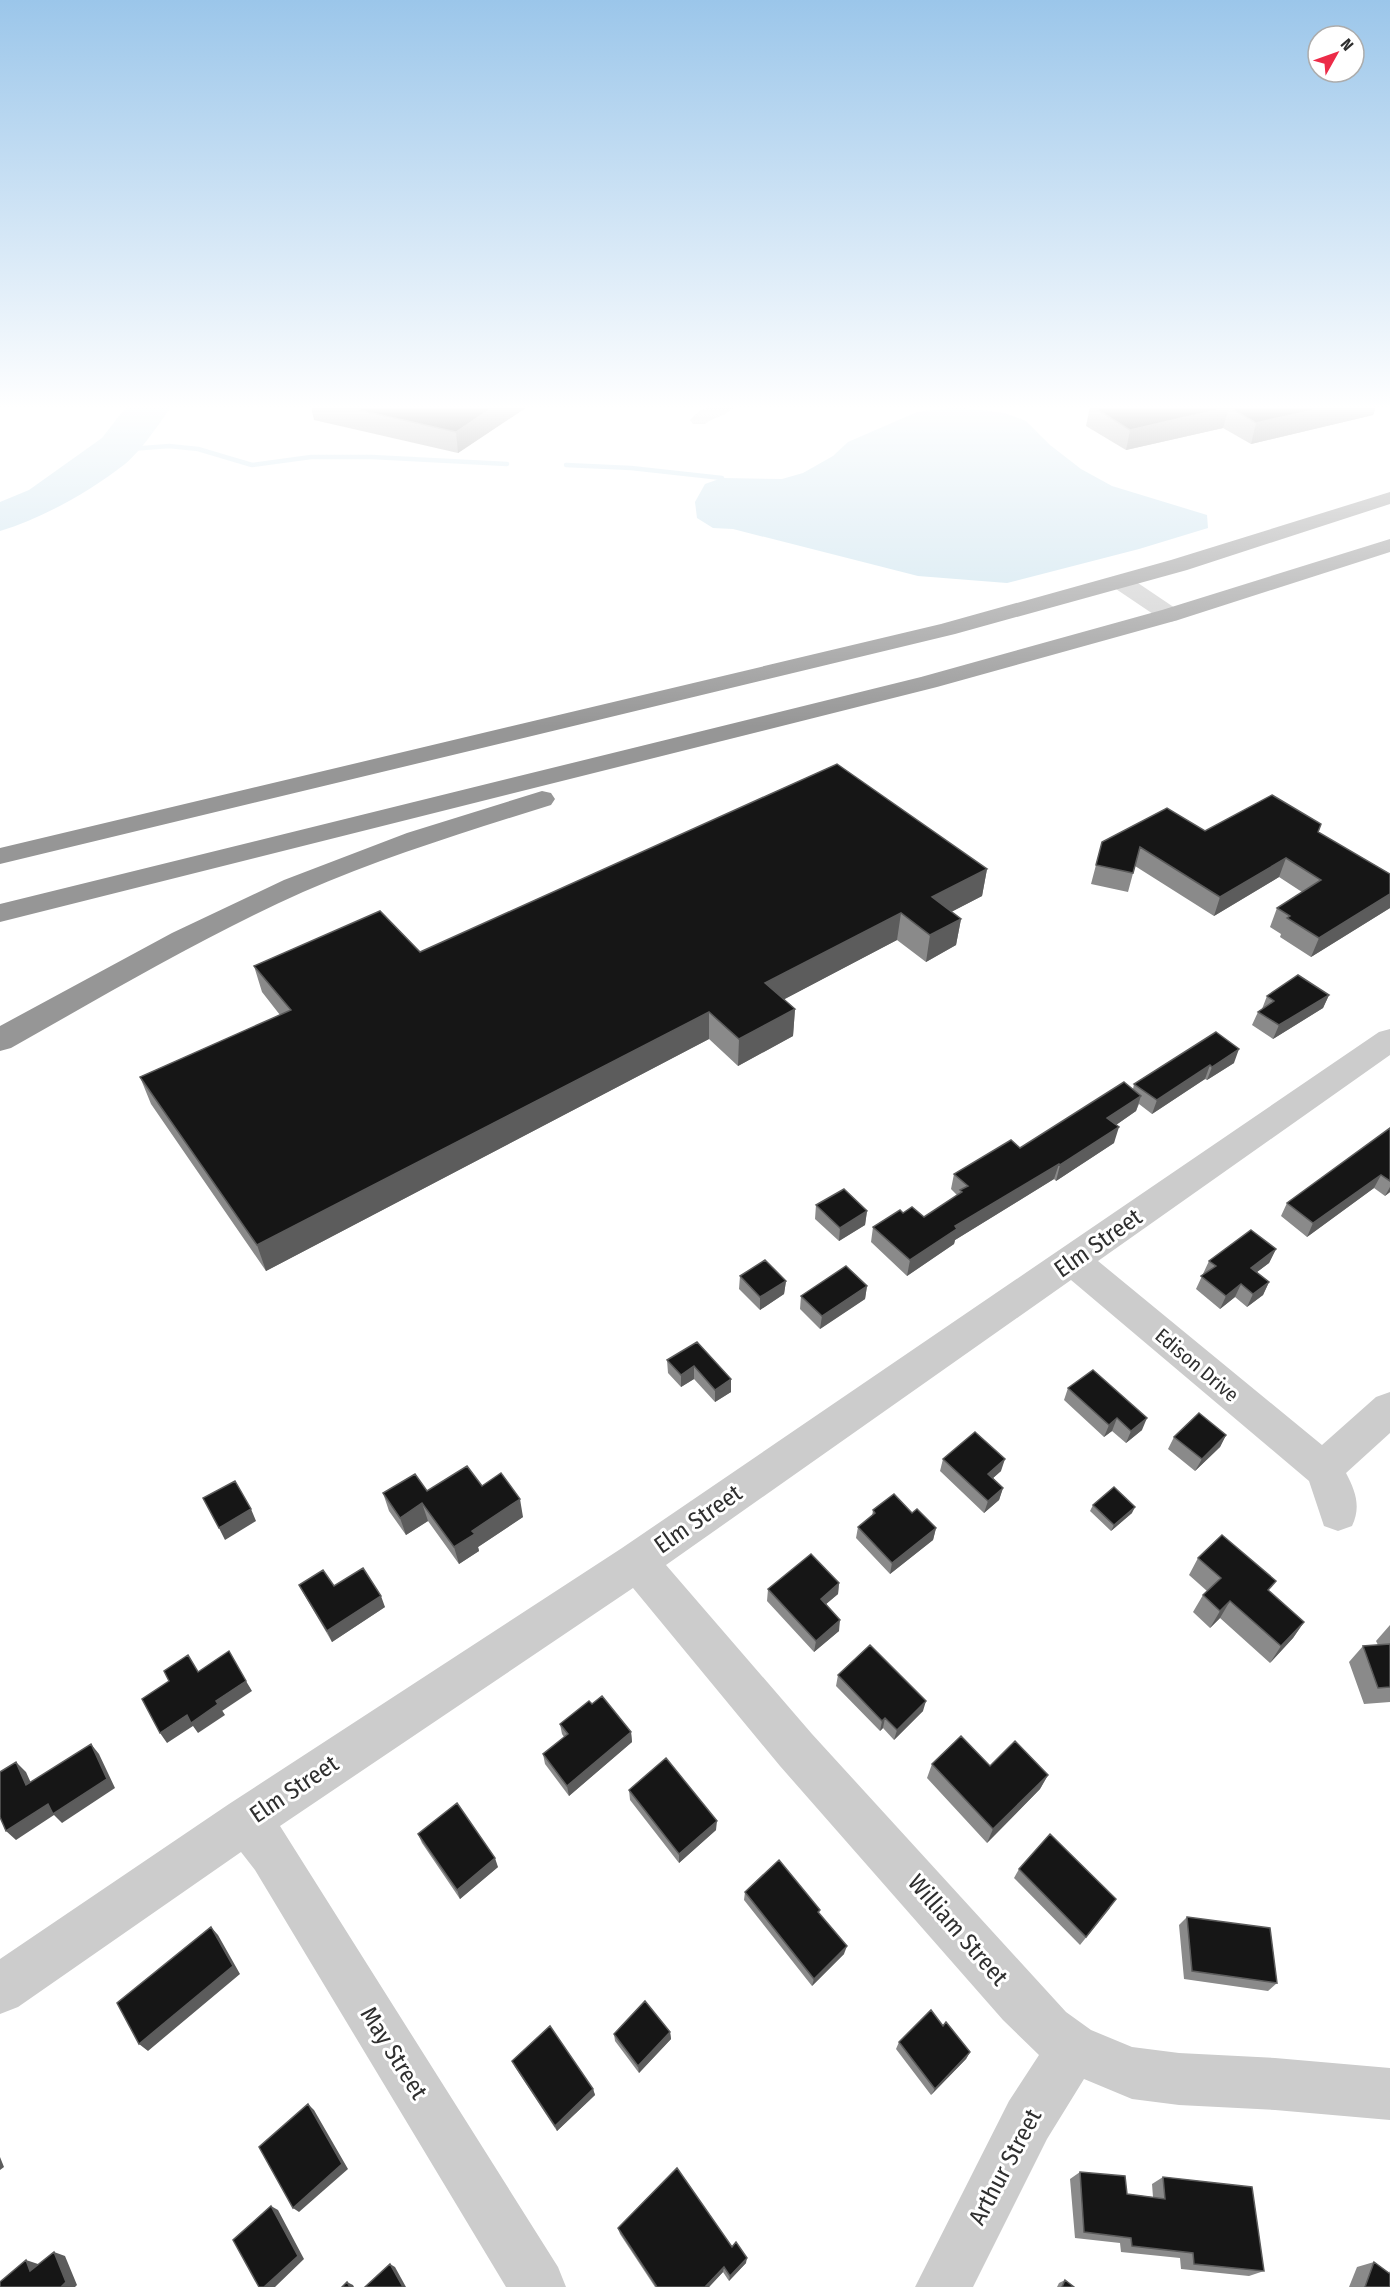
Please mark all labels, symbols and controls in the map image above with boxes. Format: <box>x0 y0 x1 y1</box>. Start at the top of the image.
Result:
north arrow <box>1306 24 1366 84</box>
text: N <box>1337 35 1357 54</box>
street label: Elm Street <box>1049 1203 1147 1283</box>
street label: Edison Drive <box>1150 1323 1244 1407</box>
street label: Elm Street <box>649 1479 747 1559</box>
street label: Elm Street <box>244 1749 344 1829</box>
street label: William Street <box>902 1869 1014 1991</box>
street label: May Street <box>355 2002 433 2105</box>
street label: Arthur Street <box>963 2104 1047 2230</box>

